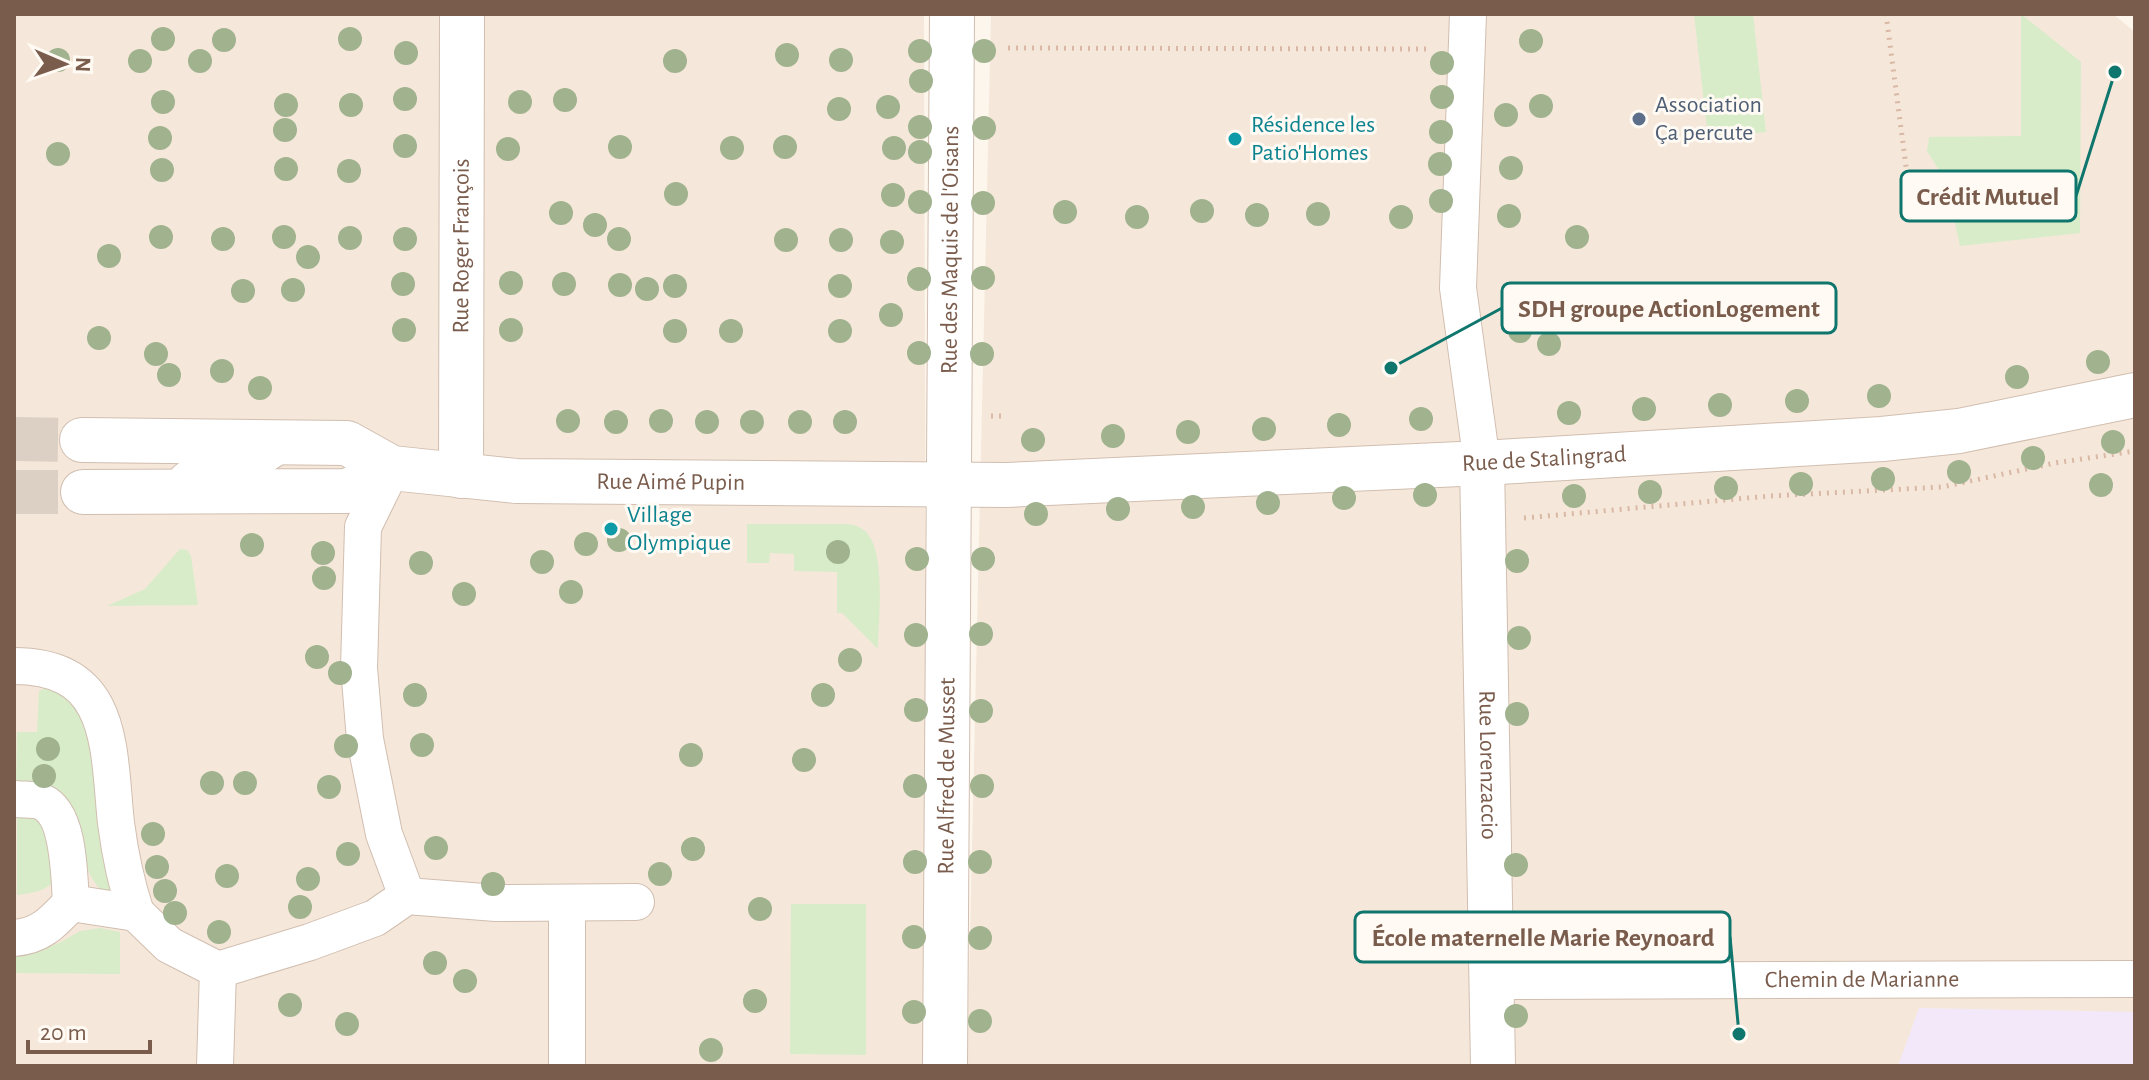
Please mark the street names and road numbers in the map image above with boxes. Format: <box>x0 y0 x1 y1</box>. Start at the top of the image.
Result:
street label: Rue des Maquis de l'Oisans <box>938 126 963 374</box>
street label: Rue Roger François <box>449 159 474 333</box>
street label: Rue de Stalingrad <box>1461 442 1627 476</box>
street label: Rue Aimé Pupin <box>596 470 745 495</box>
street label: Rue Alfred de Musset <box>934 677 960 875</box>
street label: Rue Lorenzaccio <box>1474 690 1501 840</box>
street label: Chemin de Marianne <box>1765 968 1959 992</box>

